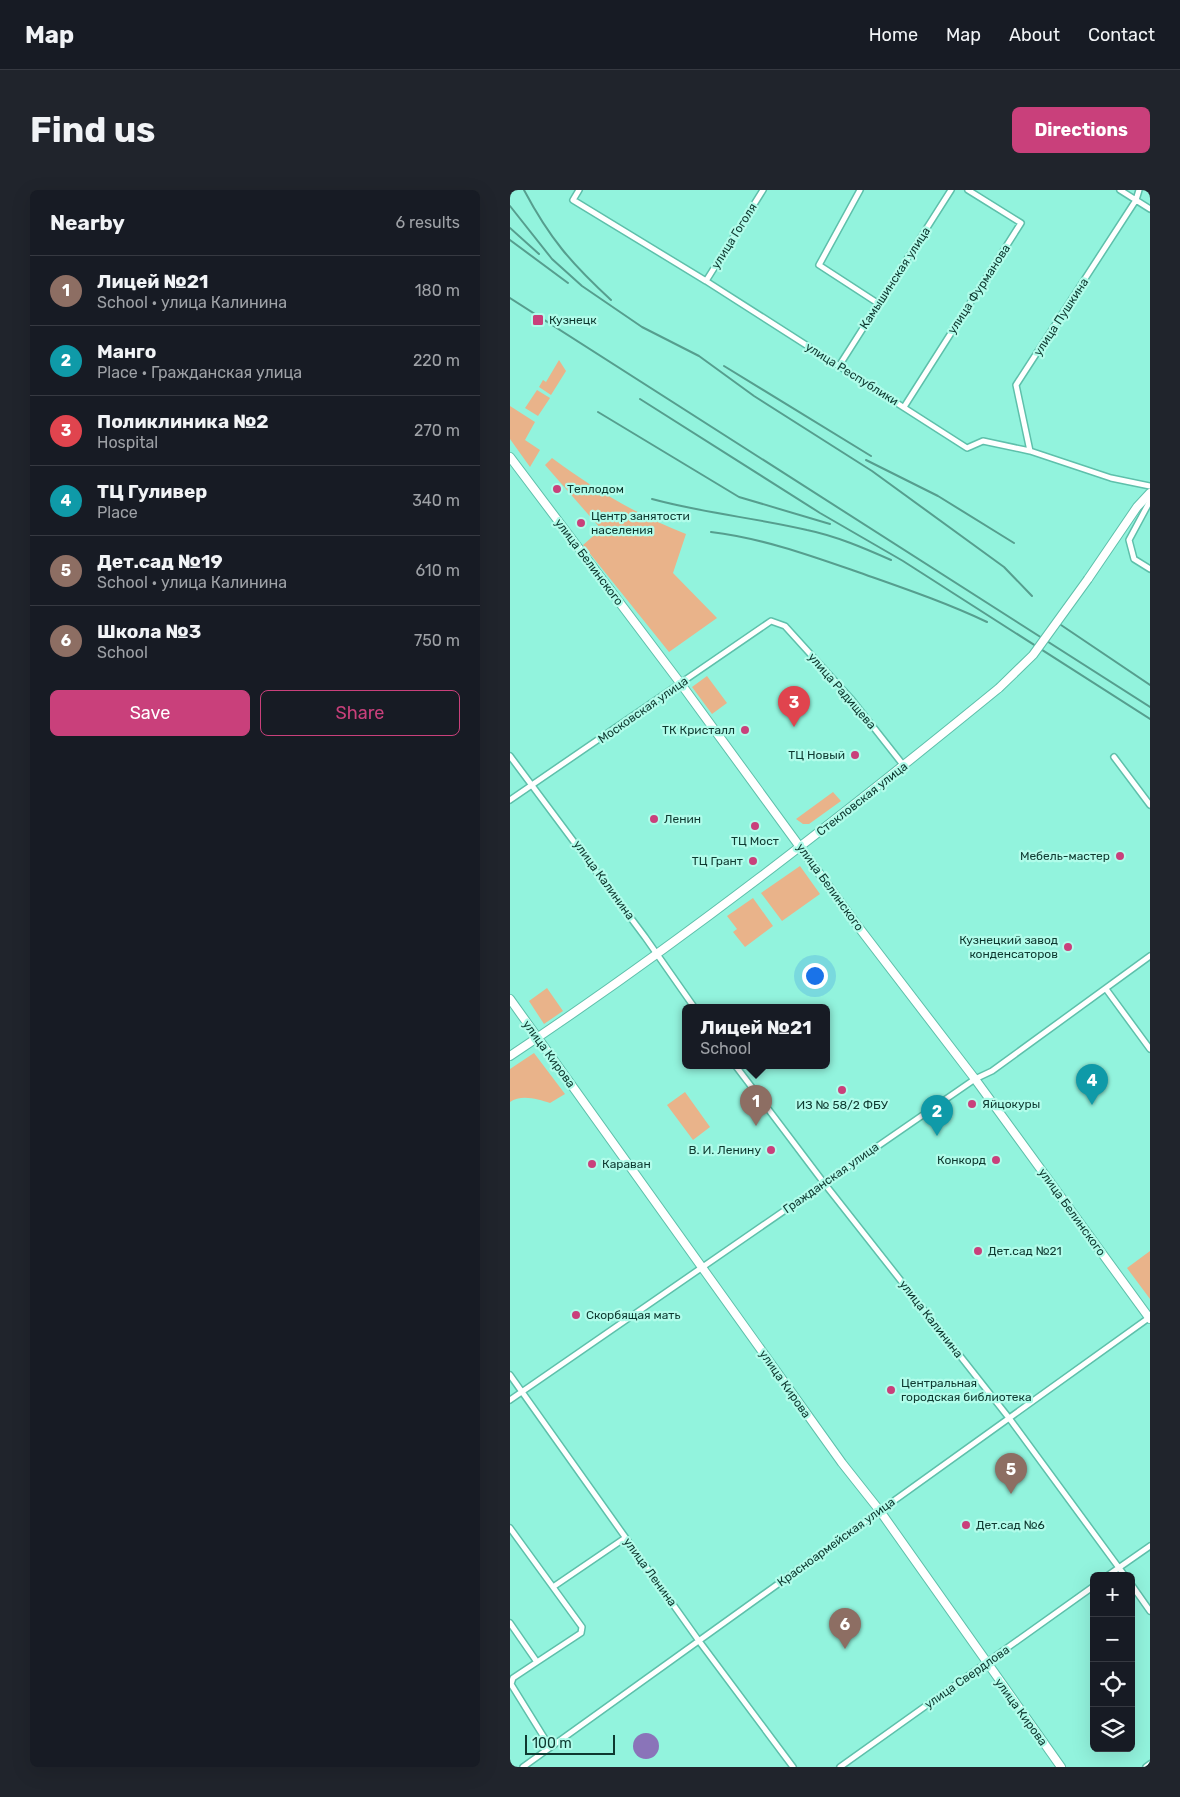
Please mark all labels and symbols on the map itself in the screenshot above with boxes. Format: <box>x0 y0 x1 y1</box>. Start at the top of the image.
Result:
street label: улица Гоголя <box>708 201 760 271</box>
street label: Камышинская улица <box>857 224 933 332</box>
street label: улица Фурманова <box>945 242 1013 336</box>
street label: улица Пушкина <box>1031 276 1091 358</box>
marker: Кузнецк <box>531 313 545 327</box>
place label: Кузнецк <box>549 313 597 327</box>
street label: улица Республики <box>803 340 901 408</box>
place label: Теплодом <box>567 482 624 496</box>
marker: Теплодом <box>551 483 563 495</box>
place label: Центр занятости населения <box>591 509 690 537</box>
street label: улица Белинского <box>552 516 626 608</box>
marker: Центр занятости населения <box>575 517 587 529</box>
street label: улица Радищева <box>805 650 879 732</box>
street label: Московская улица <box>595 674 691 746</box>
pin: 3 <box>778 686 810 727</box>
place label: ТК Кристалл <box>662 723 735 737</box>
marker: ТК Кристалл <box>739 724 751 736</box>
place label: ТЦ Новый <box>788 748 845 762</box>
marker: ТЦ Новый <box>849 749 861 761</box>
street label: Стекловская улица <box>814 759 910 839</box>
place label: Ленин <box>664 812 701 826</box>
marker: Ленин <box>648 813 660 825</box>
marker: ТЦ Мост <box>749 820 761 832</box>
place label: ТЦ Мост <box>731 834 779 848</box>
street label: улица Калинина <box>571 838 637 922</box>
street label: улица Белинского <box>793 840 867 934</box>
place label: Мебель-мастер <box>1020 849 1110 863</box>
marker: Мебель-мастер <box>1114 850 1126 862</box>
place label: ТЦ Грант <box>692 854 743 868</box>
marker: ТЦ Грант <box>747 855 759 867</box>
place label: Кузнецкий завод конденсаторов <box>959 933 1058 961</box>
marker: Кузнецкий завод конденсаторов <box>1062 941 1074 953</box>
your location <box>802 963 828 989</box>
street label: улица Кирова <box>520 1018 578 1090</box>
pin: 4 <box>1076 1064 1108 1105</box>
marker: ИЗ № 58/2 ФБУ <box>836 1084 848 1096</box>
pin: 1 <box>740 1085 772 1126</box>
pin: 2 <box>921 1095 953 1136</box>
place label: Яйцокуры <box>982 1097 1040 1111</box>
place label: ИЗ № 58/2 ФБУ <box>796 1098 889 1112</box>
marker: Яйцокуры <box>966 1098 978 1110</box>
street label: Гражданская улица <box>781 1140 881 1216</box>
place label: В. И. Ленину <box>689 1143 761 1157</box>
marker: В. И. Ленину <box>765 1144 777 1156</box>
place label: Конкорд <box>937 1153 986 1167</box>
marker: Конкорд <box>990 1154 1002 1166</box>
place label: Караван <box>602 1157 651 1171</box>
marker: Караван <box>586 1158 598 1170</box>
street label: улица Белинского <box>1035 1165 1109 1259</box>
place label: Дет.сад №21 <box>988 1244 1062 1258</box>
marker: Дет.сад №21 <box>972 1245 984 1257</box>
street label: улица Калинина <box>896 1277 966 1361</box>
place label: Скорбящая мать <box>586 1308 681 1322</box>
marker: Скорбящая мать <box>570 1309 582 1321</box>
street label: улица Кирова <box>756 1347 814 1421</box>
place label: Центральная городская библиотека <box>901 1376 1032 1404</box>
marker: Центральная городская библиотека <box>885 1384 897 1396</box>
pin: 5 <box>995 1453 1027 1494</box>
street label: Красноармейская улица <box>774 1495 898 1589</box>
place label: Дет.сад №6 <box>976 1518 1045 1532</box>
marker: Дет.сад №6 <box>960 1519 972 1531</box>
street label: улица Ленина <box>620 1535 680 1609</box>
pin: 6 <box>829 1608 861 1649</box>
street label: улица Свердлова <box>922 1642 1012 1712</box>
street label: улица Кирова <box>992 1676 1050 1748</box>
scale bar <box>525 1732 615 1755</box>

